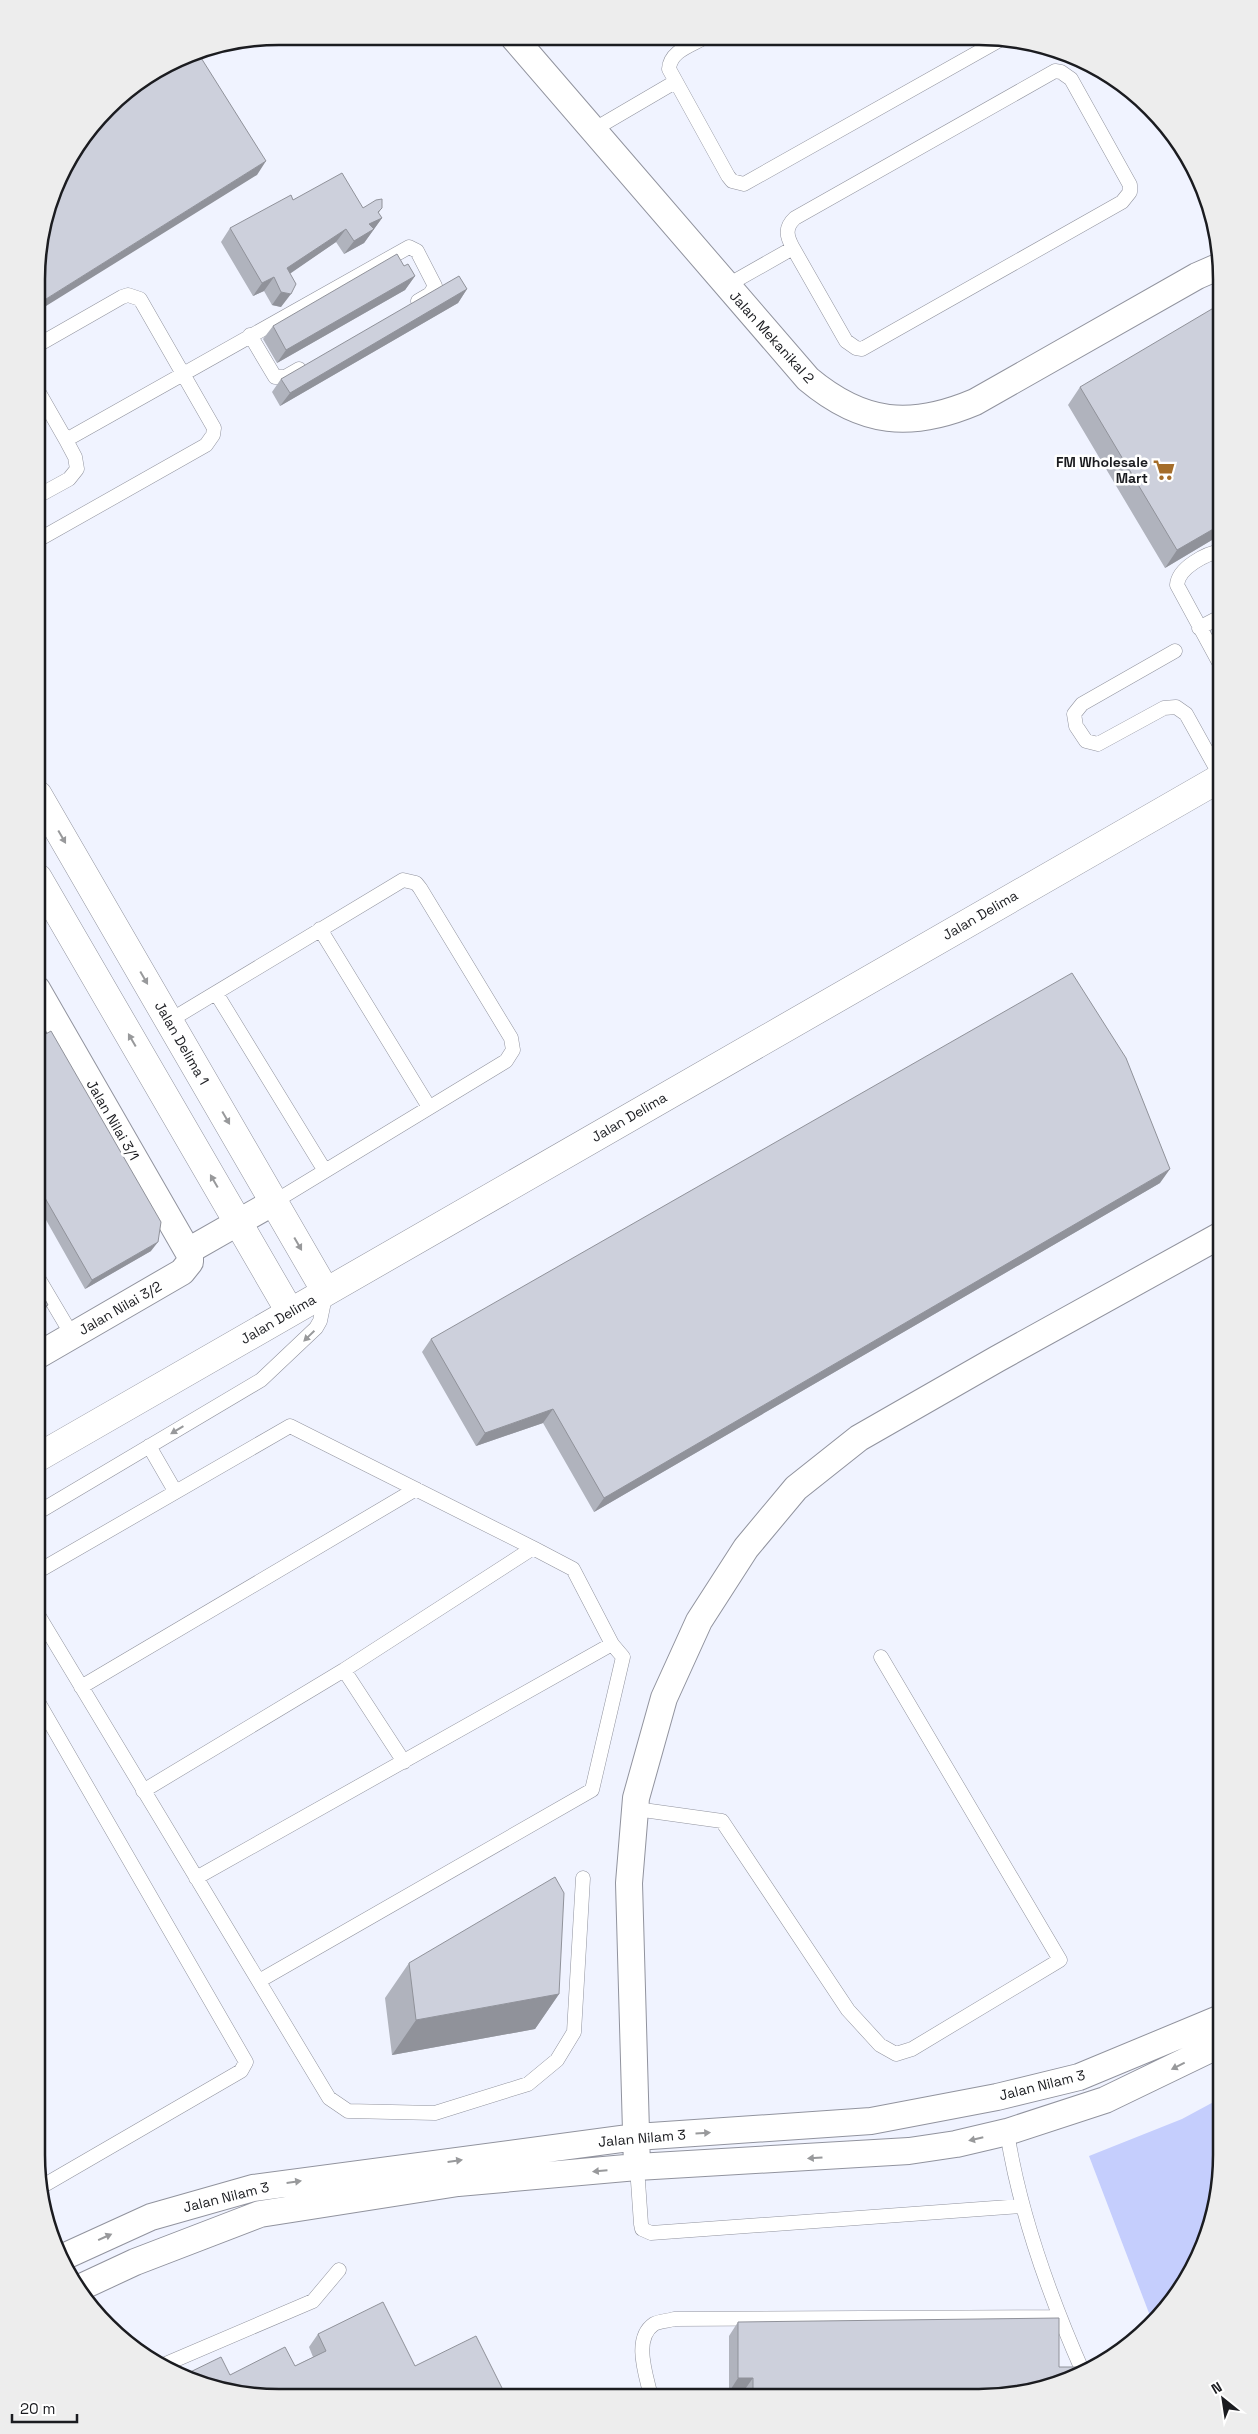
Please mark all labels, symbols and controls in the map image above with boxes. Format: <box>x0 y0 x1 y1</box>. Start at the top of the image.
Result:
street label: Jalan Mekanikal 2 <box>726 287 818 387</box>
place label: FM Wholesale Mart <box>1056 453 1148 487</box>
supermarket icon: FM Wholesale Mart <box>1151 457 1177 483</box>
one-way arrow <box>58 831 67 844</box>
street label: Jalan Delima <box>939 886 1021 944</box>
one-way arrow <box>139 971 148 984</box>
street label: Jalan Delima 1 <box>151 998 213 1088</box>
one-way arrow <box>128 1033 136 1048</box>
street label: Jalan Nilai 3/1 <box>83 1076 143 1164</box>
street label: Jalan Delima <box>588 1088 670 1146</box>
one-way arrow <box>221 1112 230 1125</box>
one-way arrow <box>209 1174 218 1187</box>
one-way arrow <box>294 1237 303 1250</box>
street label: Jalan Nilai 3/2 <box>75 1277 165 1339</box>
street label: Jalan Delima <box>237 1290 319 1348</box>
one-way arrow <box>303 1329 315 1341</box>
one-way arrow <box>171 1425 184 1434</box>
one-way arrow <box>1171 2062 1185 2070</box>
street label: Jalan Nilam 3 <box>997 2066 1087 2104</box>
street label: Jalan Nilam 3 <box>597 2125 687 2151</box>
one-way arrow <box>696 2128 712 2136</box>
one-way arrow <box>969 2135 984 2143</box>
one-way arrow <box>807 2154 823 2162</box>
one-way arrow <box>448 2157 464 2165</box>
one-way arrow <box>592 2167 608 2175</box>
street label: Jalan Nilam 3 <box>181 2178 271 2216</box>
one-way arrow <box>286 2178 302 2186</box>
one-way arrow <box>98 2233 112 2241</box>
north arrow <box>1198 2374 1248 2424</box>
text: N <box>1208 2378 1225 2398</box>
scale bar <box>12 2392 78 2424</box>
text: 20 m <box>20 2399 55 2418</box>

